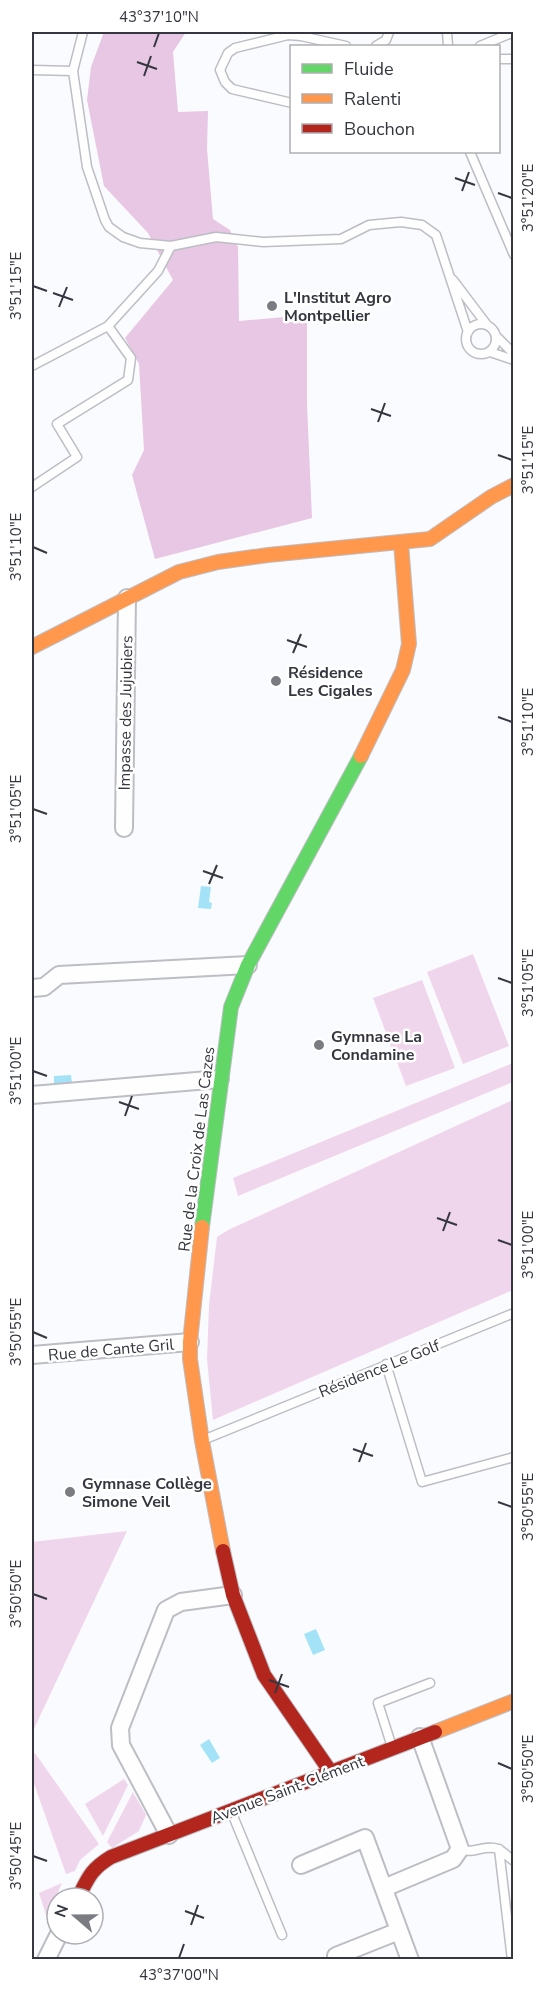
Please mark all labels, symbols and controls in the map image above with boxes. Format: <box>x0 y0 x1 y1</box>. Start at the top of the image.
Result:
text: 43°37'10"N <box>119 7 199 27</box>
legend <box>290 45 500 153</box>
text: Fluide <box>344 57 394 81</box>
text: Ralenti <box>344 87 401 111</box>
text: Bouchon <box>344 117 415 141</box>
text: 3°51'20"E <box>518 164 538 232</box>
text: 3°51'15"E <box>6 252 26 320</box>
place label: L'Institut Agro Montpellier <box>284 287 391 327</box>
marker: L'Institut Agro Montpellier <box>265 299 279 313</box>
text: 3°51'15"E <box>518 426 538 494</box>
text: 3°51'10"E <box>6 513 26 581</box>
street label: Impasse des Jujubiers <box>114 635 138 791</box>
place label: Résidence Les Cigales <box>288 662 373 702</box>
marker: Résidence Les Cigales <box>269 674 283 688</box>
text: 3°51'10"E <box>518 688 538 756</box>
text: 3°51'05"E <box>6 775 26 843</box>
text: 3°51'05"E <box>518 949 538 1017</box>
place label: Gymnase La Condamine <box>331 1026 422 1066</box>
text: 3°51'00"E <box>6 1037 26 1105</box>
marker: Gymnase La Condamine <box>312 1038 326 1052</box>
street label: Rue de la Croix de Las Cazes <box>173 1045 220 1253</box>
text: 3°51'00"E <box>518 1211 538 1279</box>
text: 3°50'55"E <box>6 1298 26 1366</box>
street label: Rue de Cante Gril <box>47 1334 175 1366</box>
street label: Résidence Le Golf <box>315 1334 444 1403</box>
place label: Gymnase Collège Simone Veil <box>82 1473 212 1513</box>
text: 3°50'55"E <box>518 1473 538 1541</box>
marker: Gymnase Collège Simone Veil <box>63 1485 77 1499</box>
text: 3°50'50"E <box>6 1560 26 1628</box>
text: 3°50'50"E <box>518 1735 538 1803</box>
street label: Avenue Saint-Clément <box>207 1750 368 1829</box>
text: 3°50'45"E <box>6 1822 26 1890</box>
north arrow <box>45 1886 105 1946</box>
text: N <box>49 1902 74 1921</box>
text: 43°37'00"N <box>139 1965 219 1985</box>

